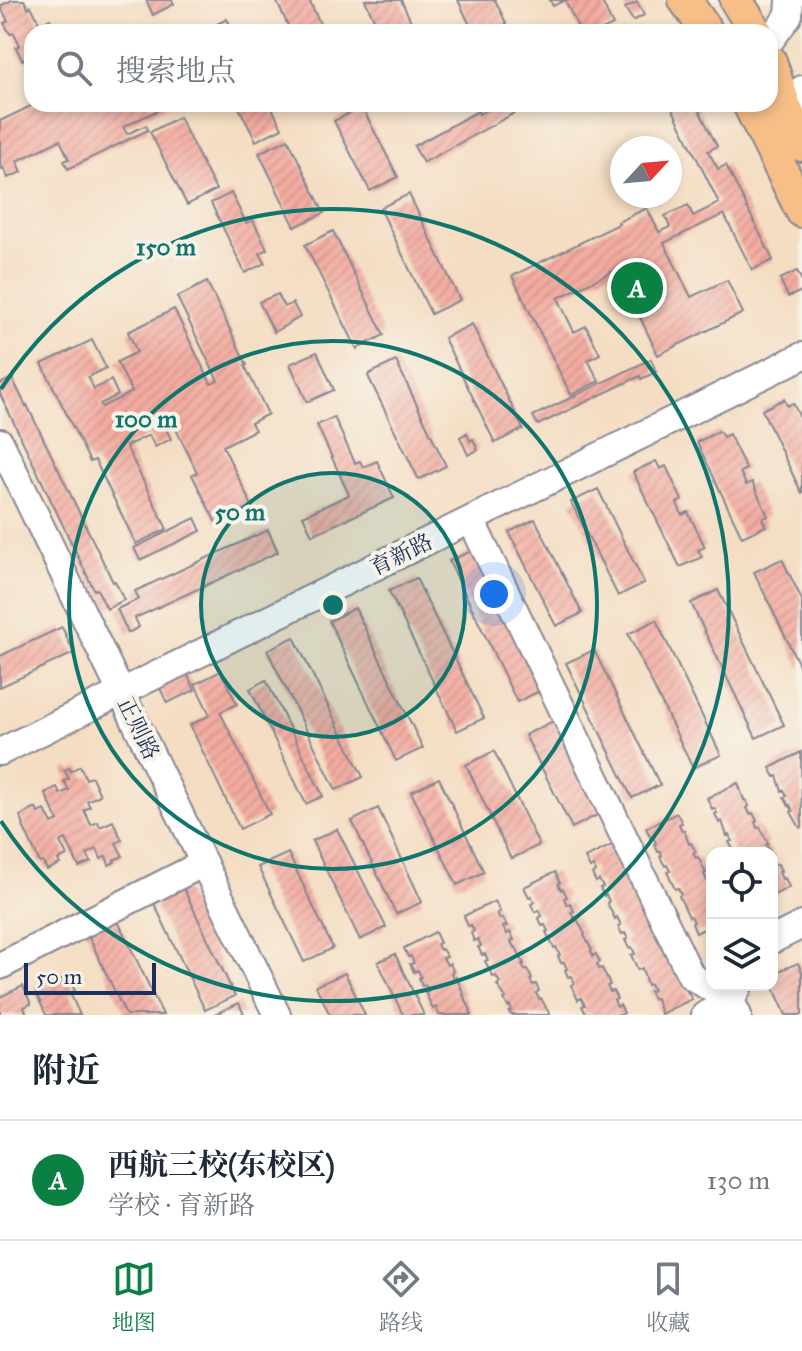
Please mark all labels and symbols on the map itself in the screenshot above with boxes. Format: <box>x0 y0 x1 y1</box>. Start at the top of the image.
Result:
north arrow <box>610 136 682 208</box>
text: 150 m <box>136 232 197 262</box>
pin: A <box>611 258 663 318</box>
text: 100 m <box>115 404 178 434</box>
text: 50 m <box>215 497 266 527</box>
street label: 育新路 <box>366 528 437 581</box>
your location <box>474 574 514 614</box>
centre of rings <box>319 591 347 619</box>
street label: 正则路 <box>112 693 165 764</box>
scale bar <box>24 959 156 995</box>

